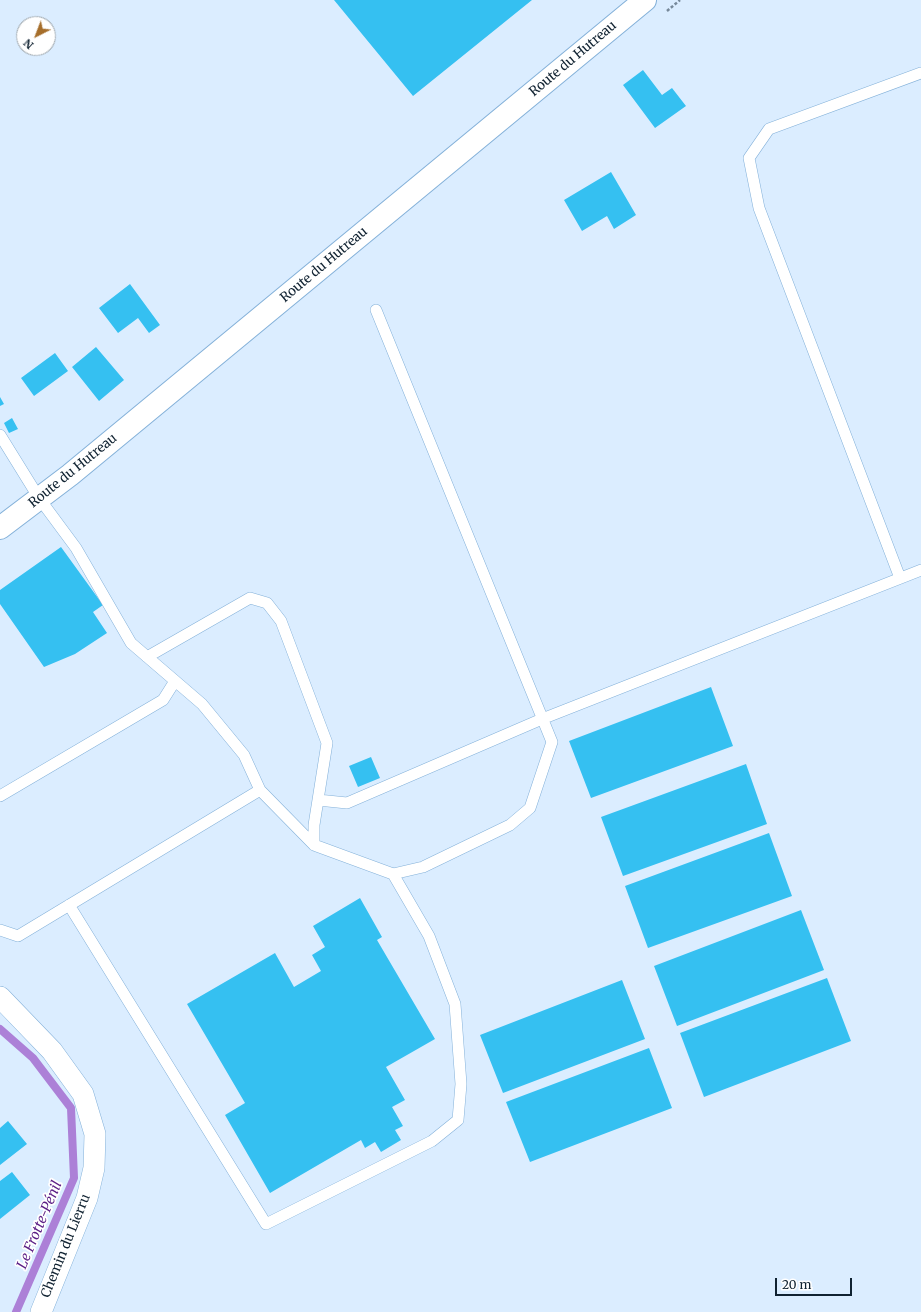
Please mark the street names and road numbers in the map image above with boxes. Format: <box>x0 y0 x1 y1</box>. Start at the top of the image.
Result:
street label: Route du Hutreau <box>526 18 620 100</box>
street label: Route du Hutreau <box>277 224 371 306</box>
street label: Route du Hutreau <box>26 431 120 511</box>
street label: Chemin du Lierru <box>38 1192 94 1300</box>

